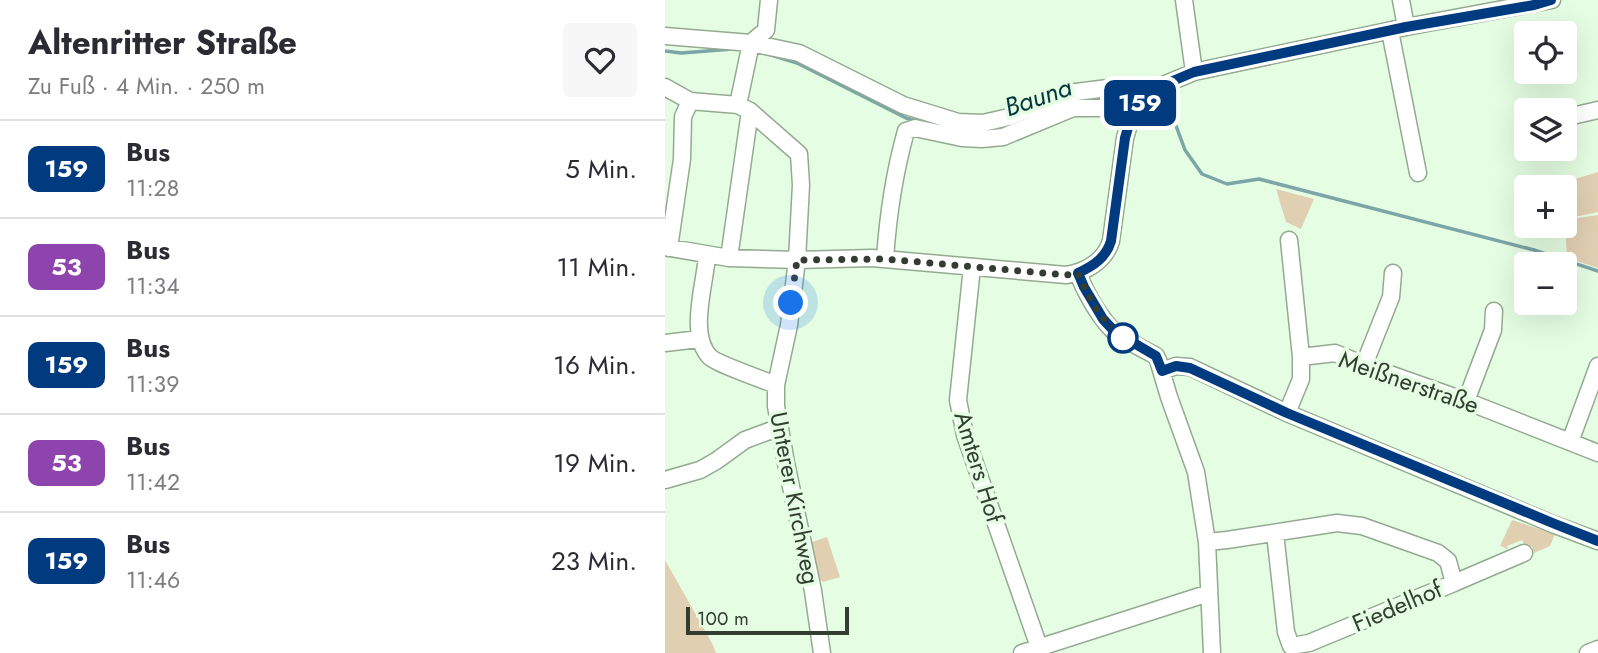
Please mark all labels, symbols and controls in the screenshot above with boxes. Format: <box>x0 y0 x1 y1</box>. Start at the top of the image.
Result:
text: Altenritter Straße <box>28 19 297 66</box>
map controls <box>1514 21 1577 315</box>
button: locate <box>1514 21 1577 84</box>
button: heart <box>563 23 637 97</box>
water label: Bauna <box>999 68 1078 126</box>
text: Zu Fuß · 4 Min. · 250 m <box>28 69 265 103</box>
line badge: 159 <box>1100 80 1180 126</box>
text: 159 <box>1118 85 1162 120</box>
button: layers <box>1514 98 1577 161</box>
text: Bus <box>126 133 170 171</box>
text: 5 Min. <box>565 150 637 188</box>
text: 159 <box>45 151 88 186</box>
text: 11:28 <box>126 171 179 205</box>
button: + <box>1514 175 1577 238</box>
text: Bus <box>126 231 170 269</box>
text: 11 Min. <box>557 248 637 286</box>
text: 53 <box>51 249 82 284</box>
button: − <box>1514 252 1577 315</box>
text: 11:34 <box>126 269 180 303</box>
your location <box>773 285 808 320</box>
unlabelled marker <box>1108 323 1138 353</box>
text: Bus <box>126 329 170 367</box>
street label: Meißnerstraße <box>1334 342 1484 422</box>
text: 16 Min. <box>553 346 637 384</box>
text: 159 <box>45 347 88 382</box>
text: 11:39 <box>126 367 179 401</box>
street label: Amters Hof <box>945 407 1013 528</box>
street label: Unterer Kirchweg <box>761 409 829 587</box>
text: Bus <box>126 427 170 465</box>
text: 19 Min. <box>553 444 637 482</box>
text: 53 <box>51 445 82 480</box>
text: 11:42 <box>126 465 180 499</box>
text: Bus <box>126 525 170 563</box>
text: 23 Min. <box>551 542 637 580</box>
text: 159 <box>45 543 88 578</box>
text: 11:46 <box>126 563 180 597</box>
street label: Fiedelhof <box>1347 571 1448 641</box>
scale bar <box>686 604 849 636</box>
text: 100 m <box>697 605 749 632</box>

